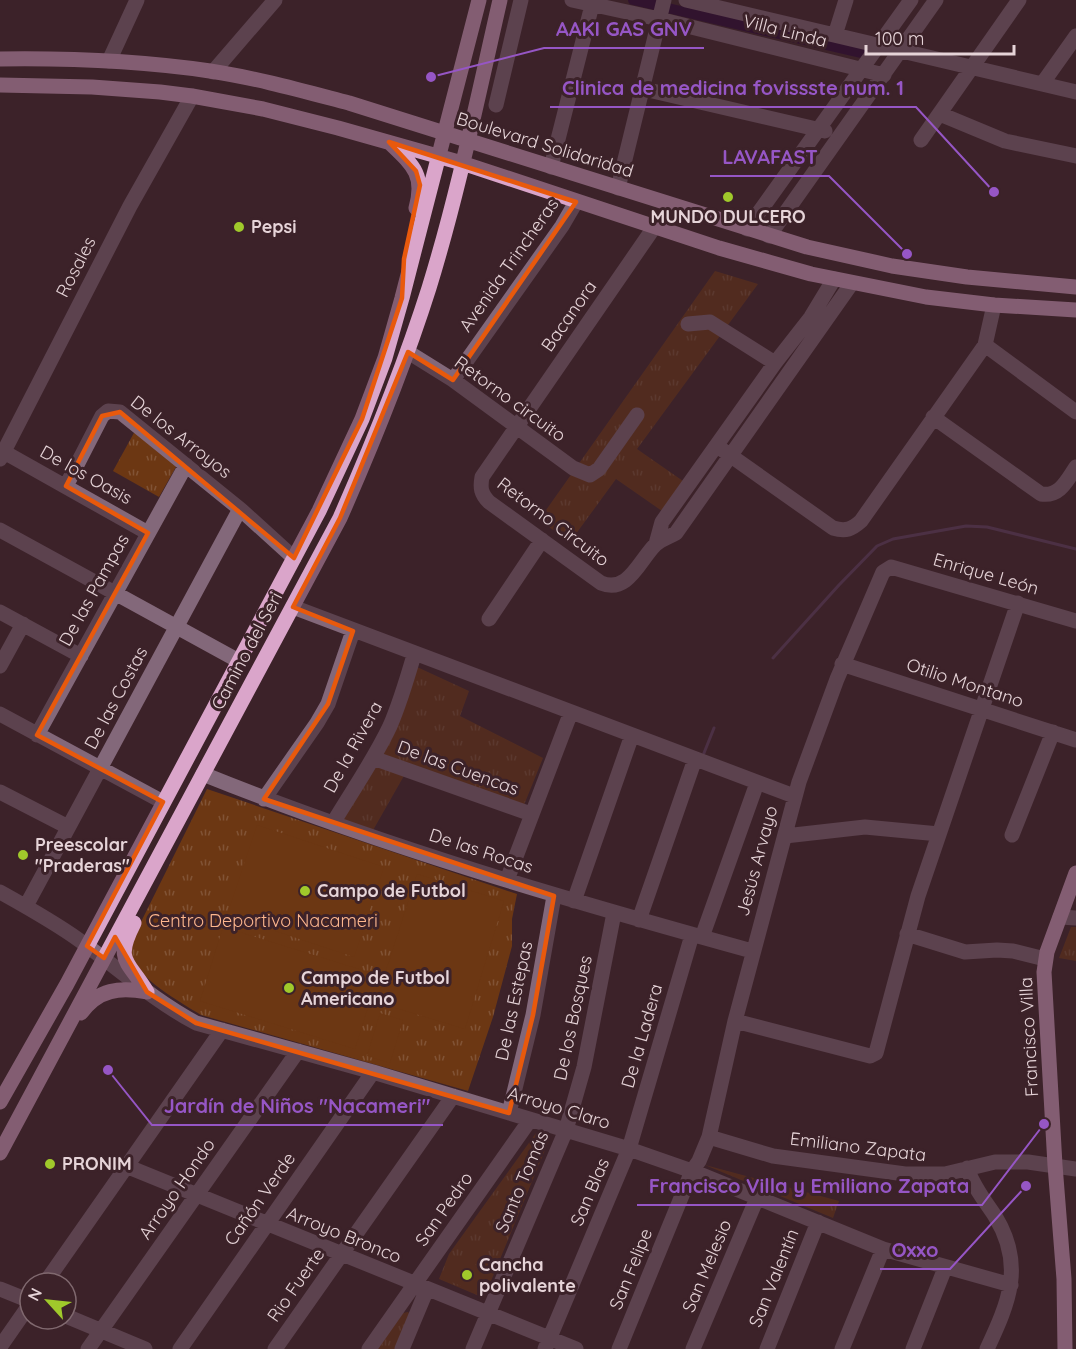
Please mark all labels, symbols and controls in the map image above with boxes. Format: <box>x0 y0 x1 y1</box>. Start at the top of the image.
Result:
street label: Villa Linda <box>741 9 829 52</box>
callout: AAKI GAS GNV <box>544 10 704 48</box>
text: AAKI GAS GNV <box>556 16 692 41</box>
scale bar <box>866 18 1014 56</box>
text: 100 m <box>875 27 924 50</box>
callout: Clinica de medicina fovissste num. 1 <box>550 69 916 107</box>
text: Clinica de medicina fovissste num. 1 <box>562 75 904 100</box>
street label: Boulevard Solidaridad <box>454 107 636 182</box>
callout: LAVAFAST <box>710 138 829 176</box>
text: LAVAFAST <box>722 144 818 169</box>
marker: MUNDO DULCERO <box>721 190 735 204</box>
street label: Avenida Trincheras <box>454 193 563 336</box>
place label: MUNDO DULCERO <box>650 205 806 228</box>
place label: Pepsi <box>251 215 297 238</box>
marker: Pepsi <box>232 220 246 234</box>
street label: Rosales <box>51 233 101 301</box>
street label: Bacanora <box>536 276 601 356</box>
street label: Retorno circuito <box>450 350 571 447</box>
street label: De los Arroyos <box>126 390 236 483</box>
street label: De los Oasis <box>36 440 136 509</box>
street label: Retorno Circuito <box>493 472 614 571</box>
street label: De las Pampas <box>53 530 134 650</box>
street label: Enrique León <box>931 547 1042 600</box>
street label: Camino del Seri <box>206 588 287 714</box>
street label: De las Costas <box>79 642 152 753</box>
street label: Otilio Montano <box>904 653 1027 712</box>
street label: De la Rivera <box>318 697 387 797</box>
street label: De las Cuencas <box>394 735 522 800</box>
street label: Jesús Arvayo <box>731 803 782 919</box>
street label: De las Rocas <box>426 823 536 878</box>
place label: Preescolar "Praderas" <box>35 833 130 877</box>
marker: Preescolar "Praderas" <box>16 848 30 862</box>
place label: Campo de Futbol <box>317 879 466 902</box>
marker: Campo de Futbol <box>298 884 312 898</box>
park label: Centro Deportivo Nacameri <box>148 909 378 932</box>
street label: De las Estepas <box>490 939 537 1063</box>
street label: De los Bosques <box>548 953 597 1082</box>
place label: Campo de Futbol Americano <box>301 966 450 1010</box>
street label: Francisco Villa <box>1014 977 1043 1097</box>
marker: Campo de Futbol Americano <box>282 981 296 995</box>
street label: De la Ladera <box>616 981 667 1091</box>
street label: Arroyo Claro <box>505 1081 613 1134</box>
callout: Jardín de Niños "Nacameri" <box>152 1087 443 1125</box>
text: Jardín de Niños "Nacameri" <box>164 1093 431 1118</box>
street label: Santo Tomás <box>490 1127 553 1236</box>
street label: Emiliano Zapata <box>789 1127 927 1166</box>
street label: Arroyo Hondo <box>133 1134 220 1244</box>
street label: Cañón Verde <box>219 1148 300 1250</box>
place label: PRONIM <box>62 1152 132 1175</box>
street label: San Blas <box>565 1154 614 1229</box>
marker: PRONIM <box>43 1157 57 1171</box>
street label: San Pedro <box>410 1167 477 1250</box>
callout: Francisco Villa y Emiliano Zapata <box>637 1167 982 1205</box>
text: Francisco Villa y Emiliano Zapata <box>649 1173 969 1198</box>
street label: Arroyo Bronco <box>283 1201 405 1268</box>
street label: San Melesio <box>677 1216 736 1316</box>
street label: San Felipe <box>604 1225 657 1313</box>
street label: San Valentín <box>743 1225 804 1330</box>
callout: Oxxo <box>880 1231 950 1269</box>
text: Oxxo <box>892 1237 938 1262</box>
street label: Rio Fuerte <box>262 1243 329 1326</box>
place label: Cancha polivalente <box>479 1253 576 1297</box>
marker: Cancha polivalente <box>460 1268 474 1282</box>
north arrow <box>18 1271 78 1331</box>
text: N <box>23 1284 46 1304</box>

